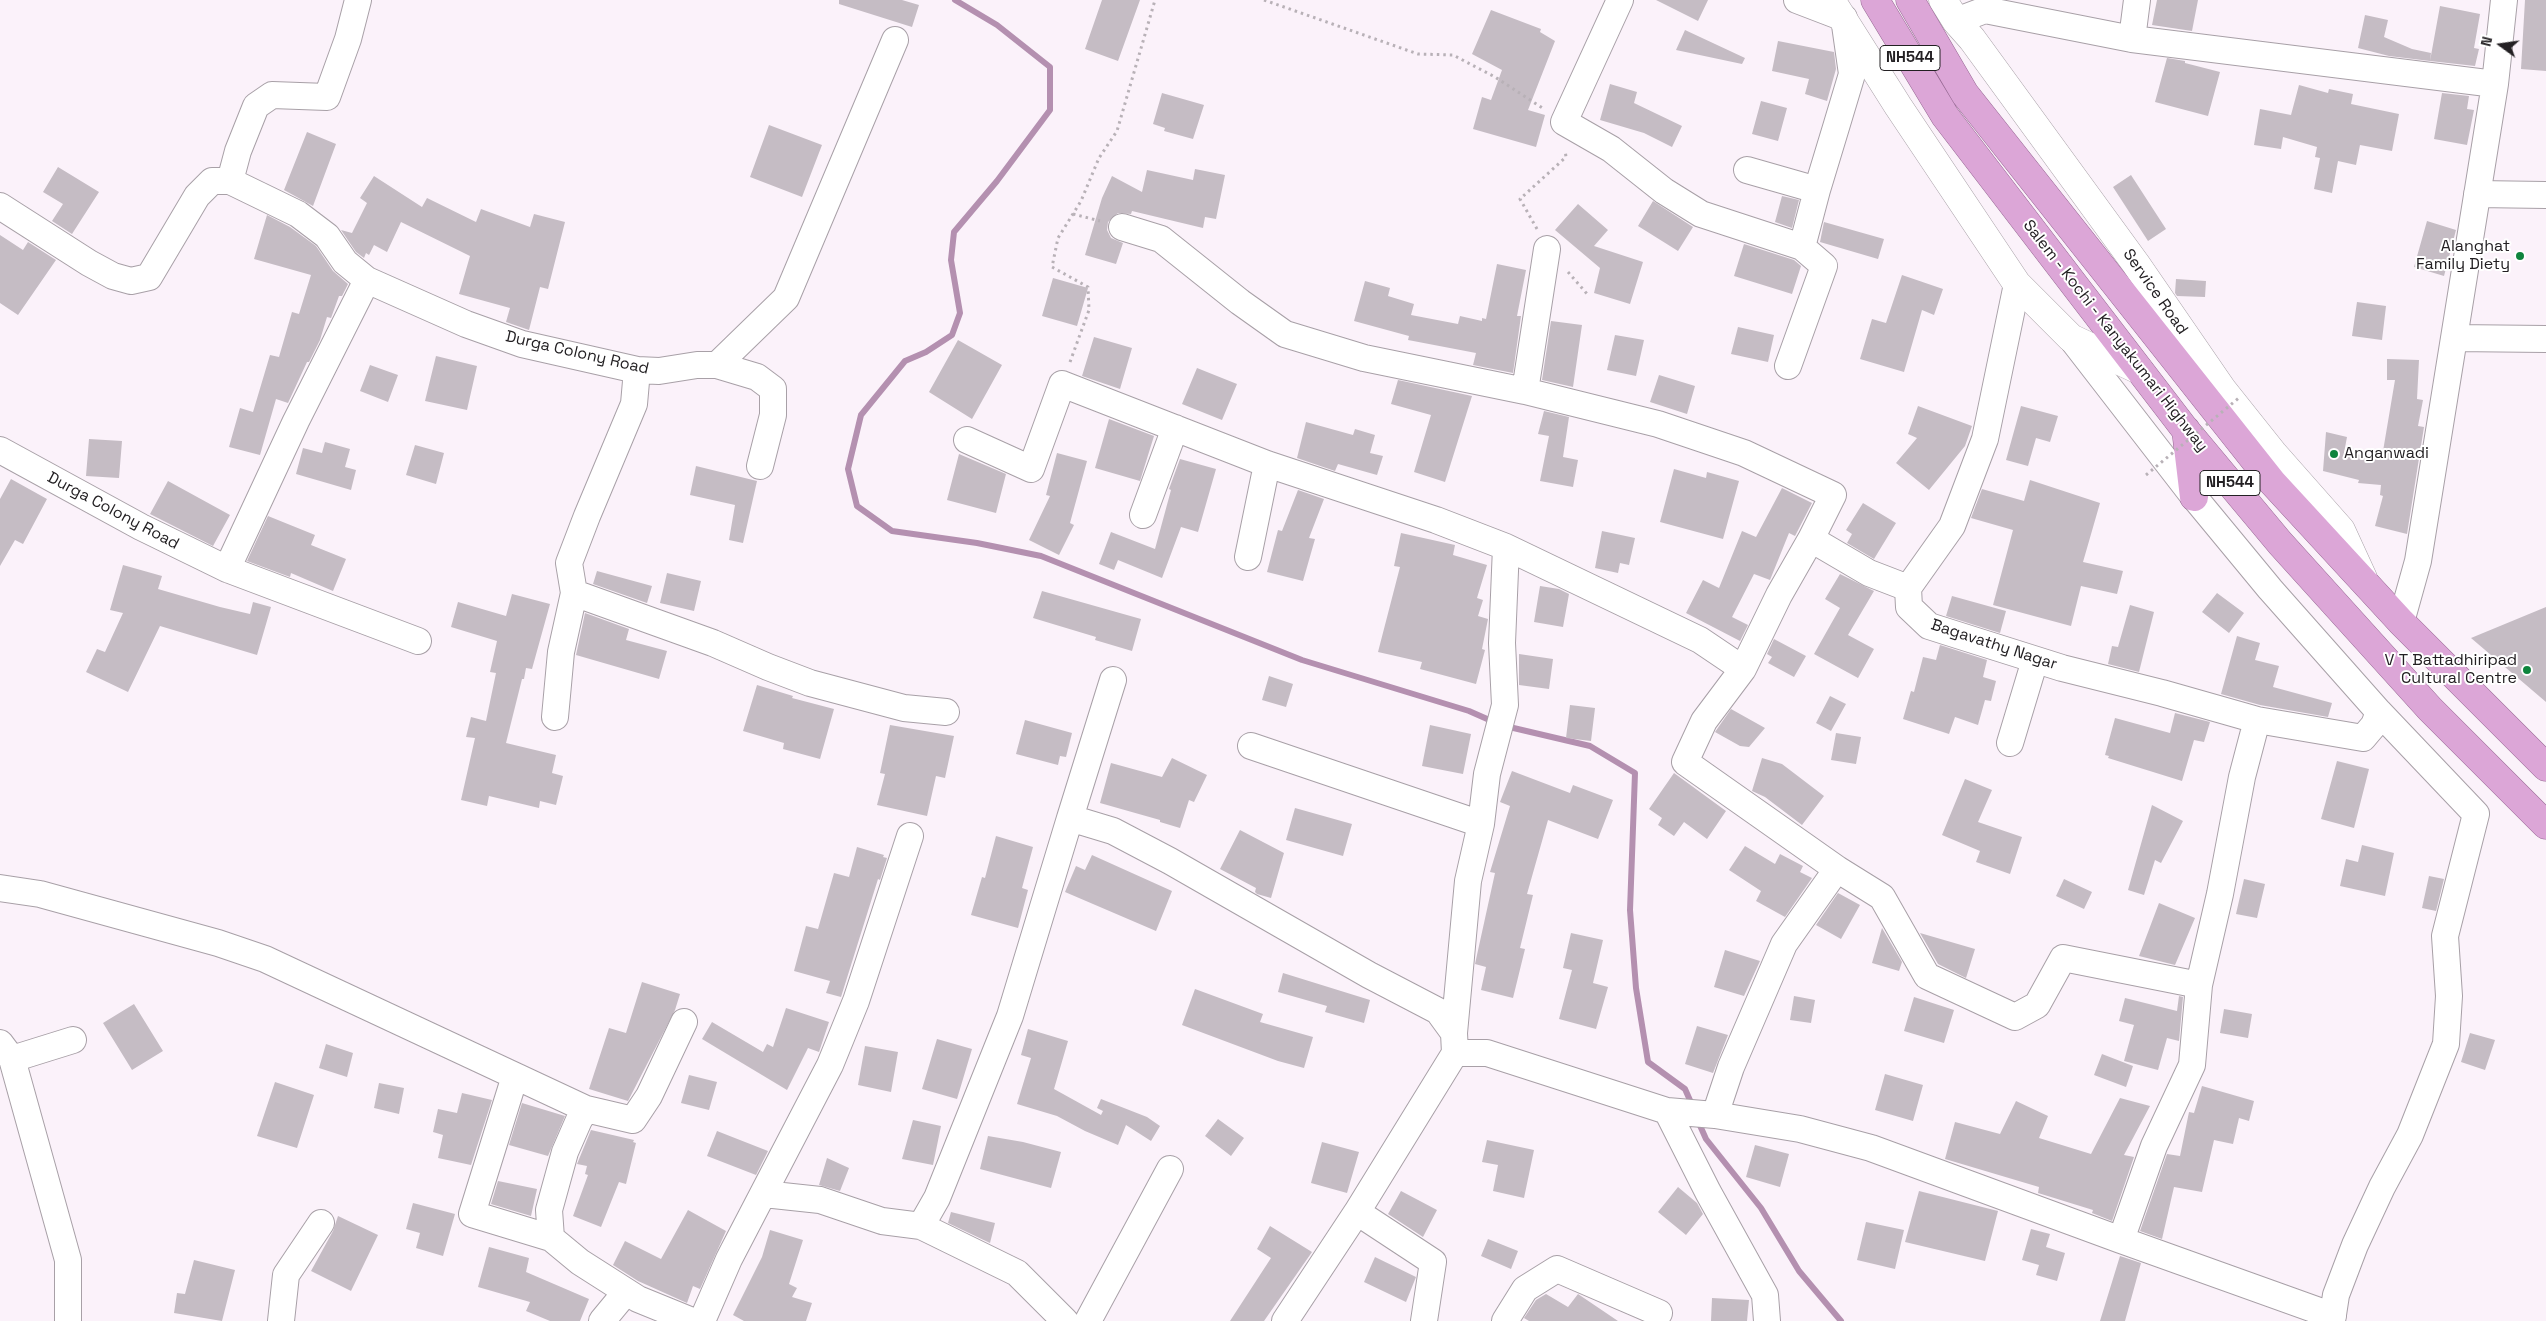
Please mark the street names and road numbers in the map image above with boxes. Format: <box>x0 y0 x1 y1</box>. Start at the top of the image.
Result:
road number: NH544 <box>1880 46 1940 70</box>
street label: Salem - Kochi - Kanyakumari Highway <box>2019 216 2211 456</box>
street label: Service Road <box>2118 245 2192 339</box>
street label: Durga Colony Road <box>503 327 651 379</box>
street label: Durga Colony Road <box>44 468 182 554</box>
road number: NH544 <box>2200 470 2260 496</box>
street label: Bagavathy Nagar <box>1928 616 2060 674</box>

